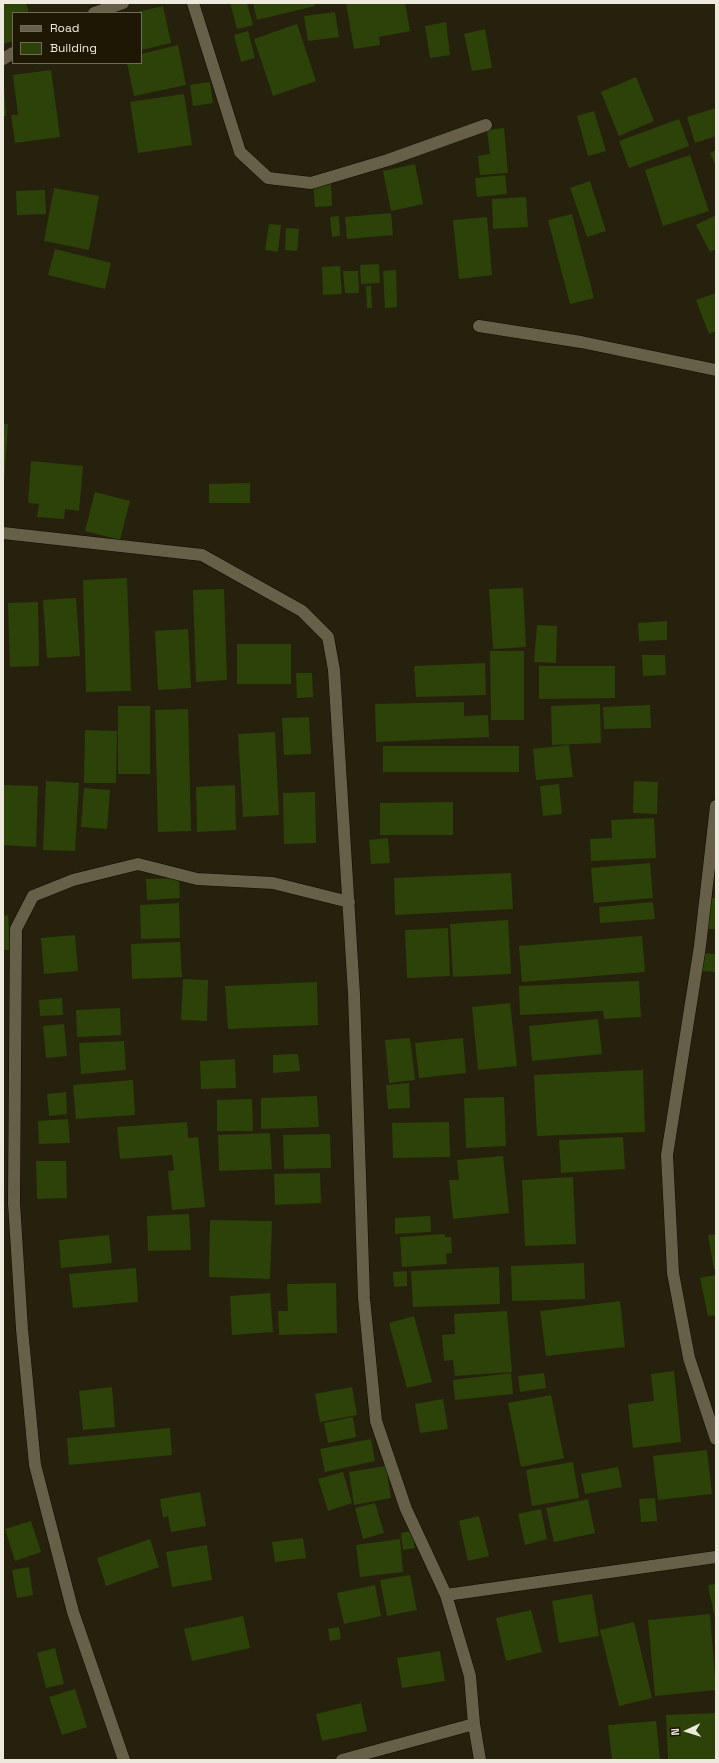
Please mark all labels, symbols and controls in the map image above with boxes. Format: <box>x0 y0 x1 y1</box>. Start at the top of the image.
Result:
legend <box>12 12 142 64</box>
text: Road <box>50 20 79 36</box>
text: Building <box>50 40 97 56</box>
north arrow <box>667 1711 707 1751</box>
text: N <box>668 1728 682 1736</box>

